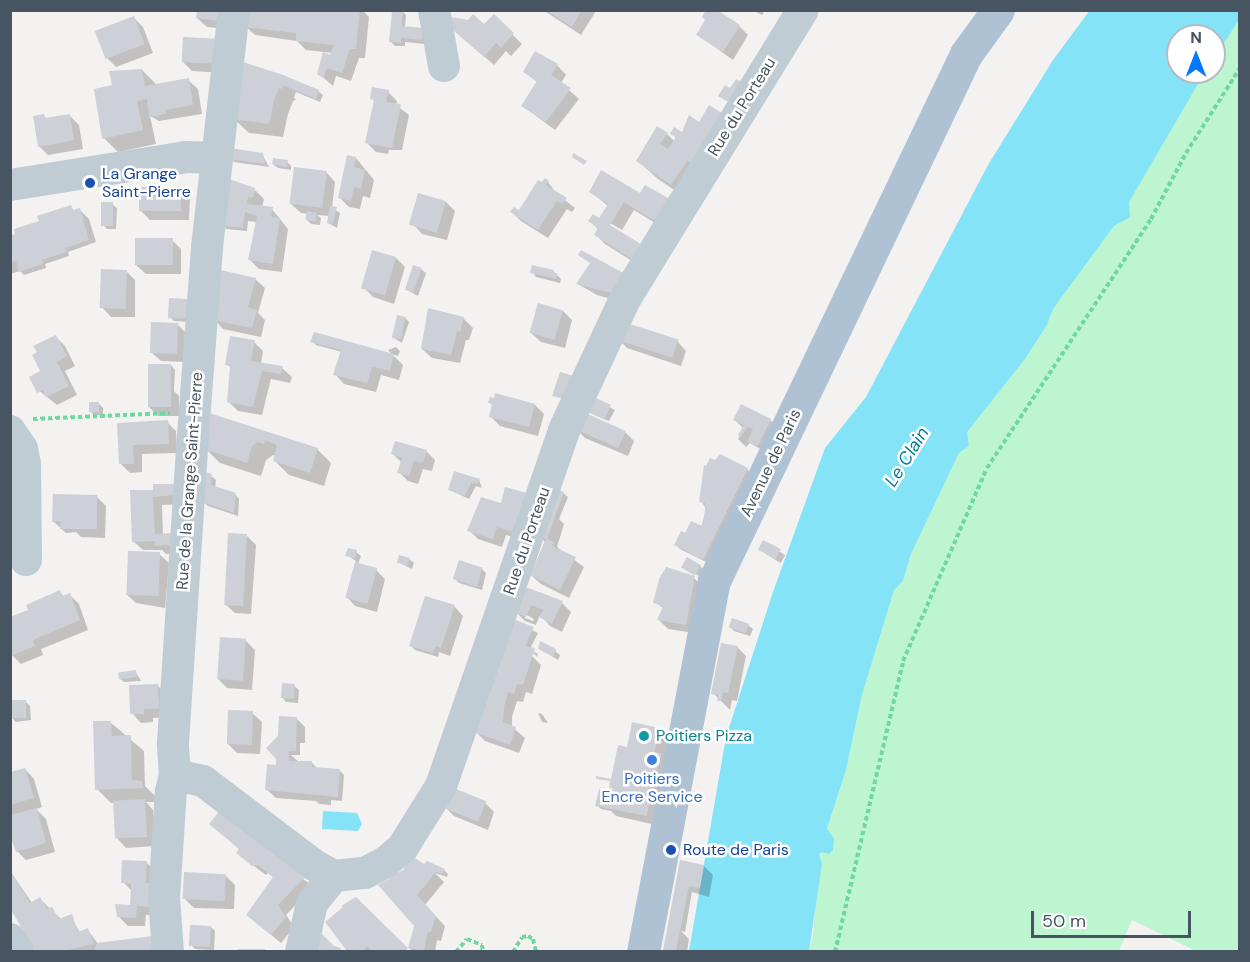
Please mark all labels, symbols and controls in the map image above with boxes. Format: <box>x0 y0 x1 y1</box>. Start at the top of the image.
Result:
north arrow <box>1166 24 1226 84</box>
text: N <box>1190 27 1202 48</box>
street label: Rue du Porteau <box>704 54 780 160</box>
place label: La Grange Saint-Pierre <box>102 164 191 202</box>
marker: La Grange Saint-Pierre <box>83 176 97 190</box>
street label: Rue de la Grange Saint-Pierre <box>173 371 207 591</box>
street label: Avenue de Paris <box>737 406 805 520</box>
water label: Le Clain <box>880 423 934 491</box>
street label: Rue du Porteau <box>500 485 554 597</box>
place label: Poitiers Pizza <box>656 726 752 746</box>
marker: Poitiers Pizza <box>637 729 651 743</box>
marker: Poitiers Encre Service <box>645 753 659 767</box>
place label: Poitiers Encre Service <box>601 769 703 807</box>
place label: Route de Paris <box>683 840 789 860</box>
marker: Route de Paris <box>664 843 678 857</box>
scale bar <box>1034 899 1194 937</box>
text: 50 m <box>1042 909 1086 933</box>

